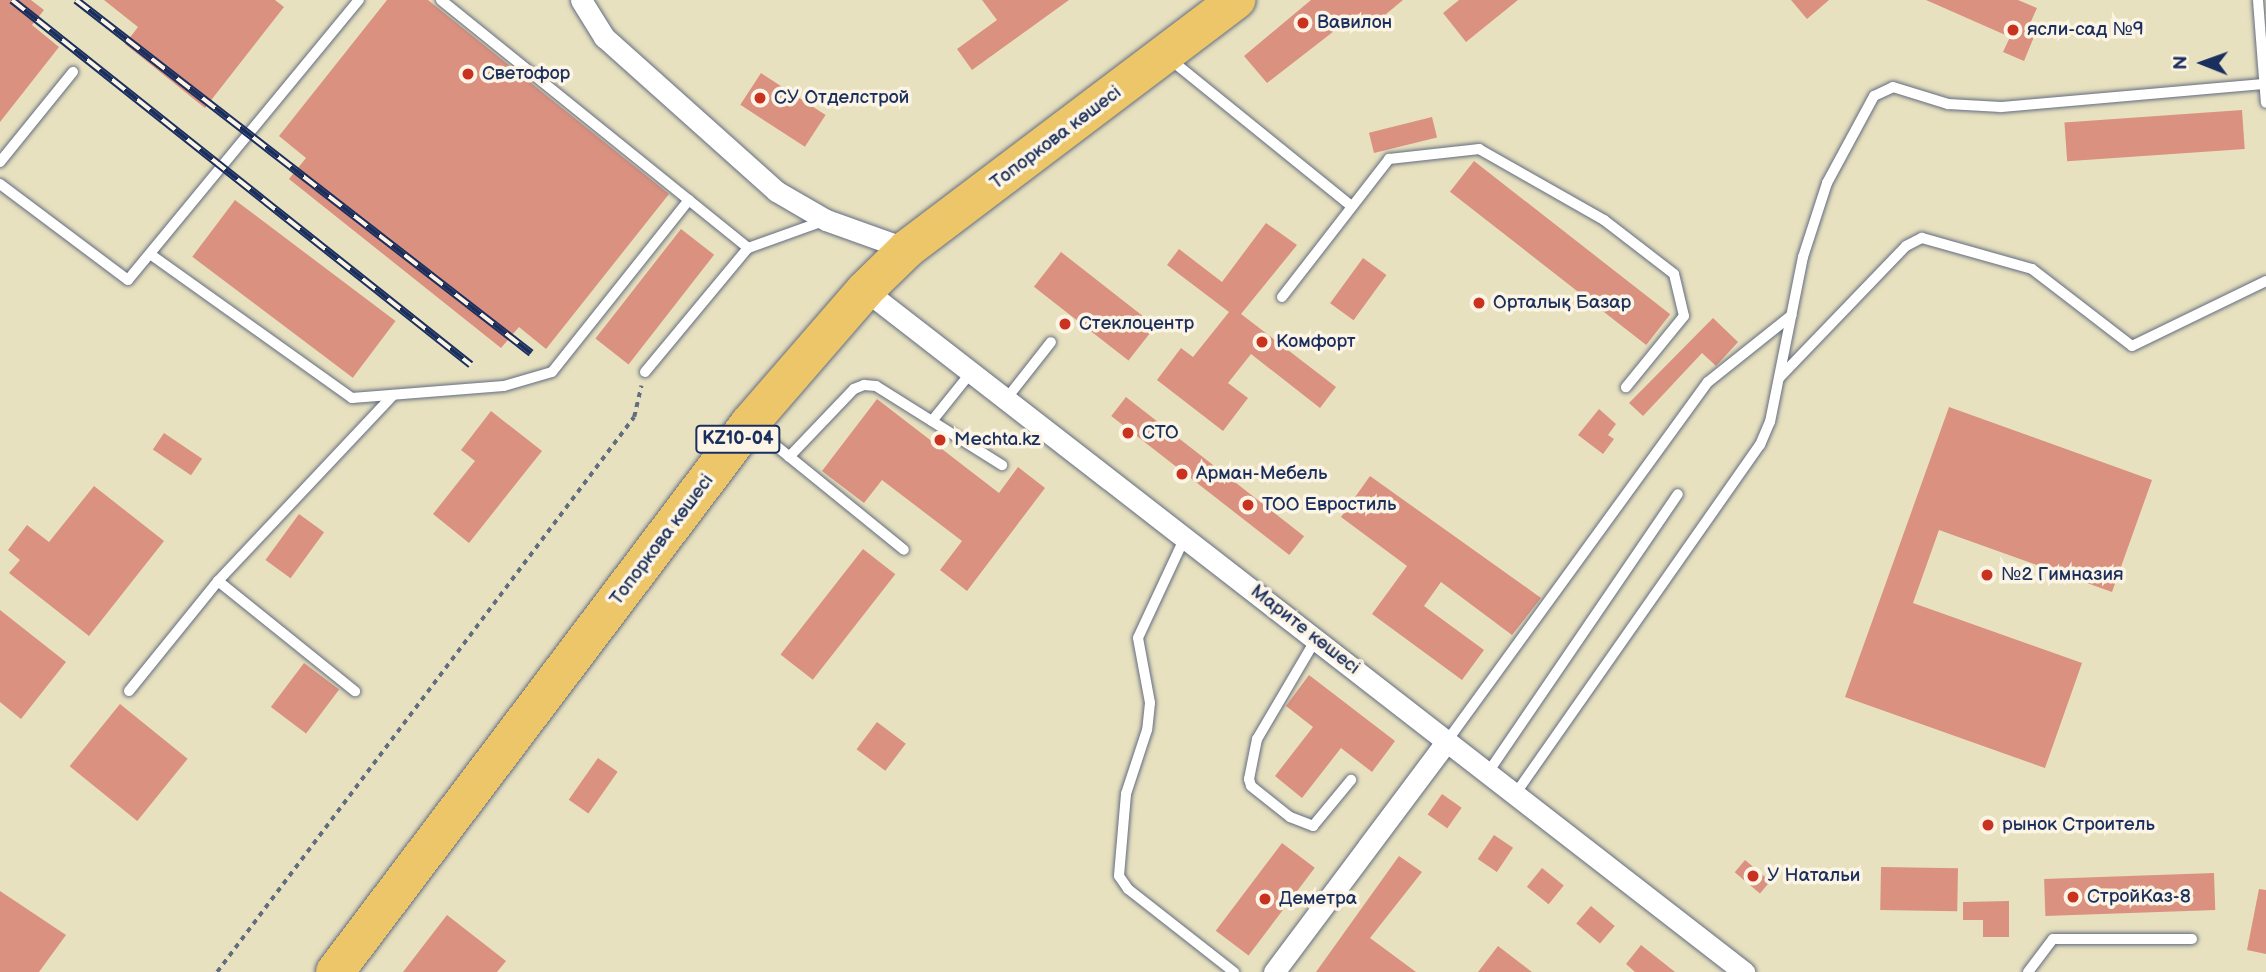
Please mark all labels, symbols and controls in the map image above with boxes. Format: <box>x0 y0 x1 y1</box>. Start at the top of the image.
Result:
place label: Вавилон <box>1317 12 1392 34</box>
marker: Вавилон <box>1295 15 1311 31</box>
place label: ясли-сад №9 <box>2027 19 2144 41</box>
marker: ясли-сад №9 <box>2005 22 2021 38</box>
north arrow <box>2168 28 2238 98</box>
text: N <box>2170 55 2193 70</box>
place label: Светофор <box>482 63 570 85</box>
marker: Светофор <box>460 66 476 82</box>
street label: Топоркова көшесі <box>986 81 1126 195</box>
place label: СУ Отделстрой <box>774 87 909 109</box>
marker: СУ Отделстрой <box>752 90 768 106</box>
place label: Орталық Базар <box>1493 292 1631 314</box>
marker: Орталық Базар <box>1471 295 1487 311</box>
place label: Стеклоцентр <box>1079 313 1194 335</box>
marker: Стеклоцентр <box>1057 316 1073 332</box>
place label: Комфорт <box>1276 331 1356 353</box>
marker: Комфорт <box>1254 334 1270 350</box>
place label: СТО <box>1142 422 1179 444</box>
road number: KZ10-04 <box>694 424 782 454</box>
marker: СТО <box>1120 425 1136 441</box>
place label: Mechta.kz <box>954 429 1040 451</box>
marker: Mechta.kz <box>932 432 948 448</box>
place label: Арман-Мебель <box>1196 463 1327 485</box>
marker: Арман-Мебель <box>1174 466 1190 482</box>
street label: Топоркова көшесі <box>605 470 719 610</box>
place label: ТОО Евростиль <box>1262 494 1396 516</box>
marker: ТОО Евростиль <box>1240 497 1256 513</box>
place label: №2 Гимназия <box>2001 564 2124 586</box>
marker: №2 Гимназия <box>1979 567 1995 583</box>
street label: Марите көшесі <box>1246 580 1364 680</box>
place label: рынок Строитель <box>2002 814 2155 836</box>
marker: рынок Строитель <box>1980 817 1996 833</box>
place label: У Натальи <box>1767 865 1860 887</box>
marker: У Натальи <box>1745 868 1761 884</box>
place label: СтройКаз-8 <box>2087 886 2191 908</box>
place label: Деметра <box>1279 888 1357 910</box>
marker: СтройКаз-8 <box>2065 889 2081 905</box>
marker: Деметра <box>1257 891 1273 907</box>

